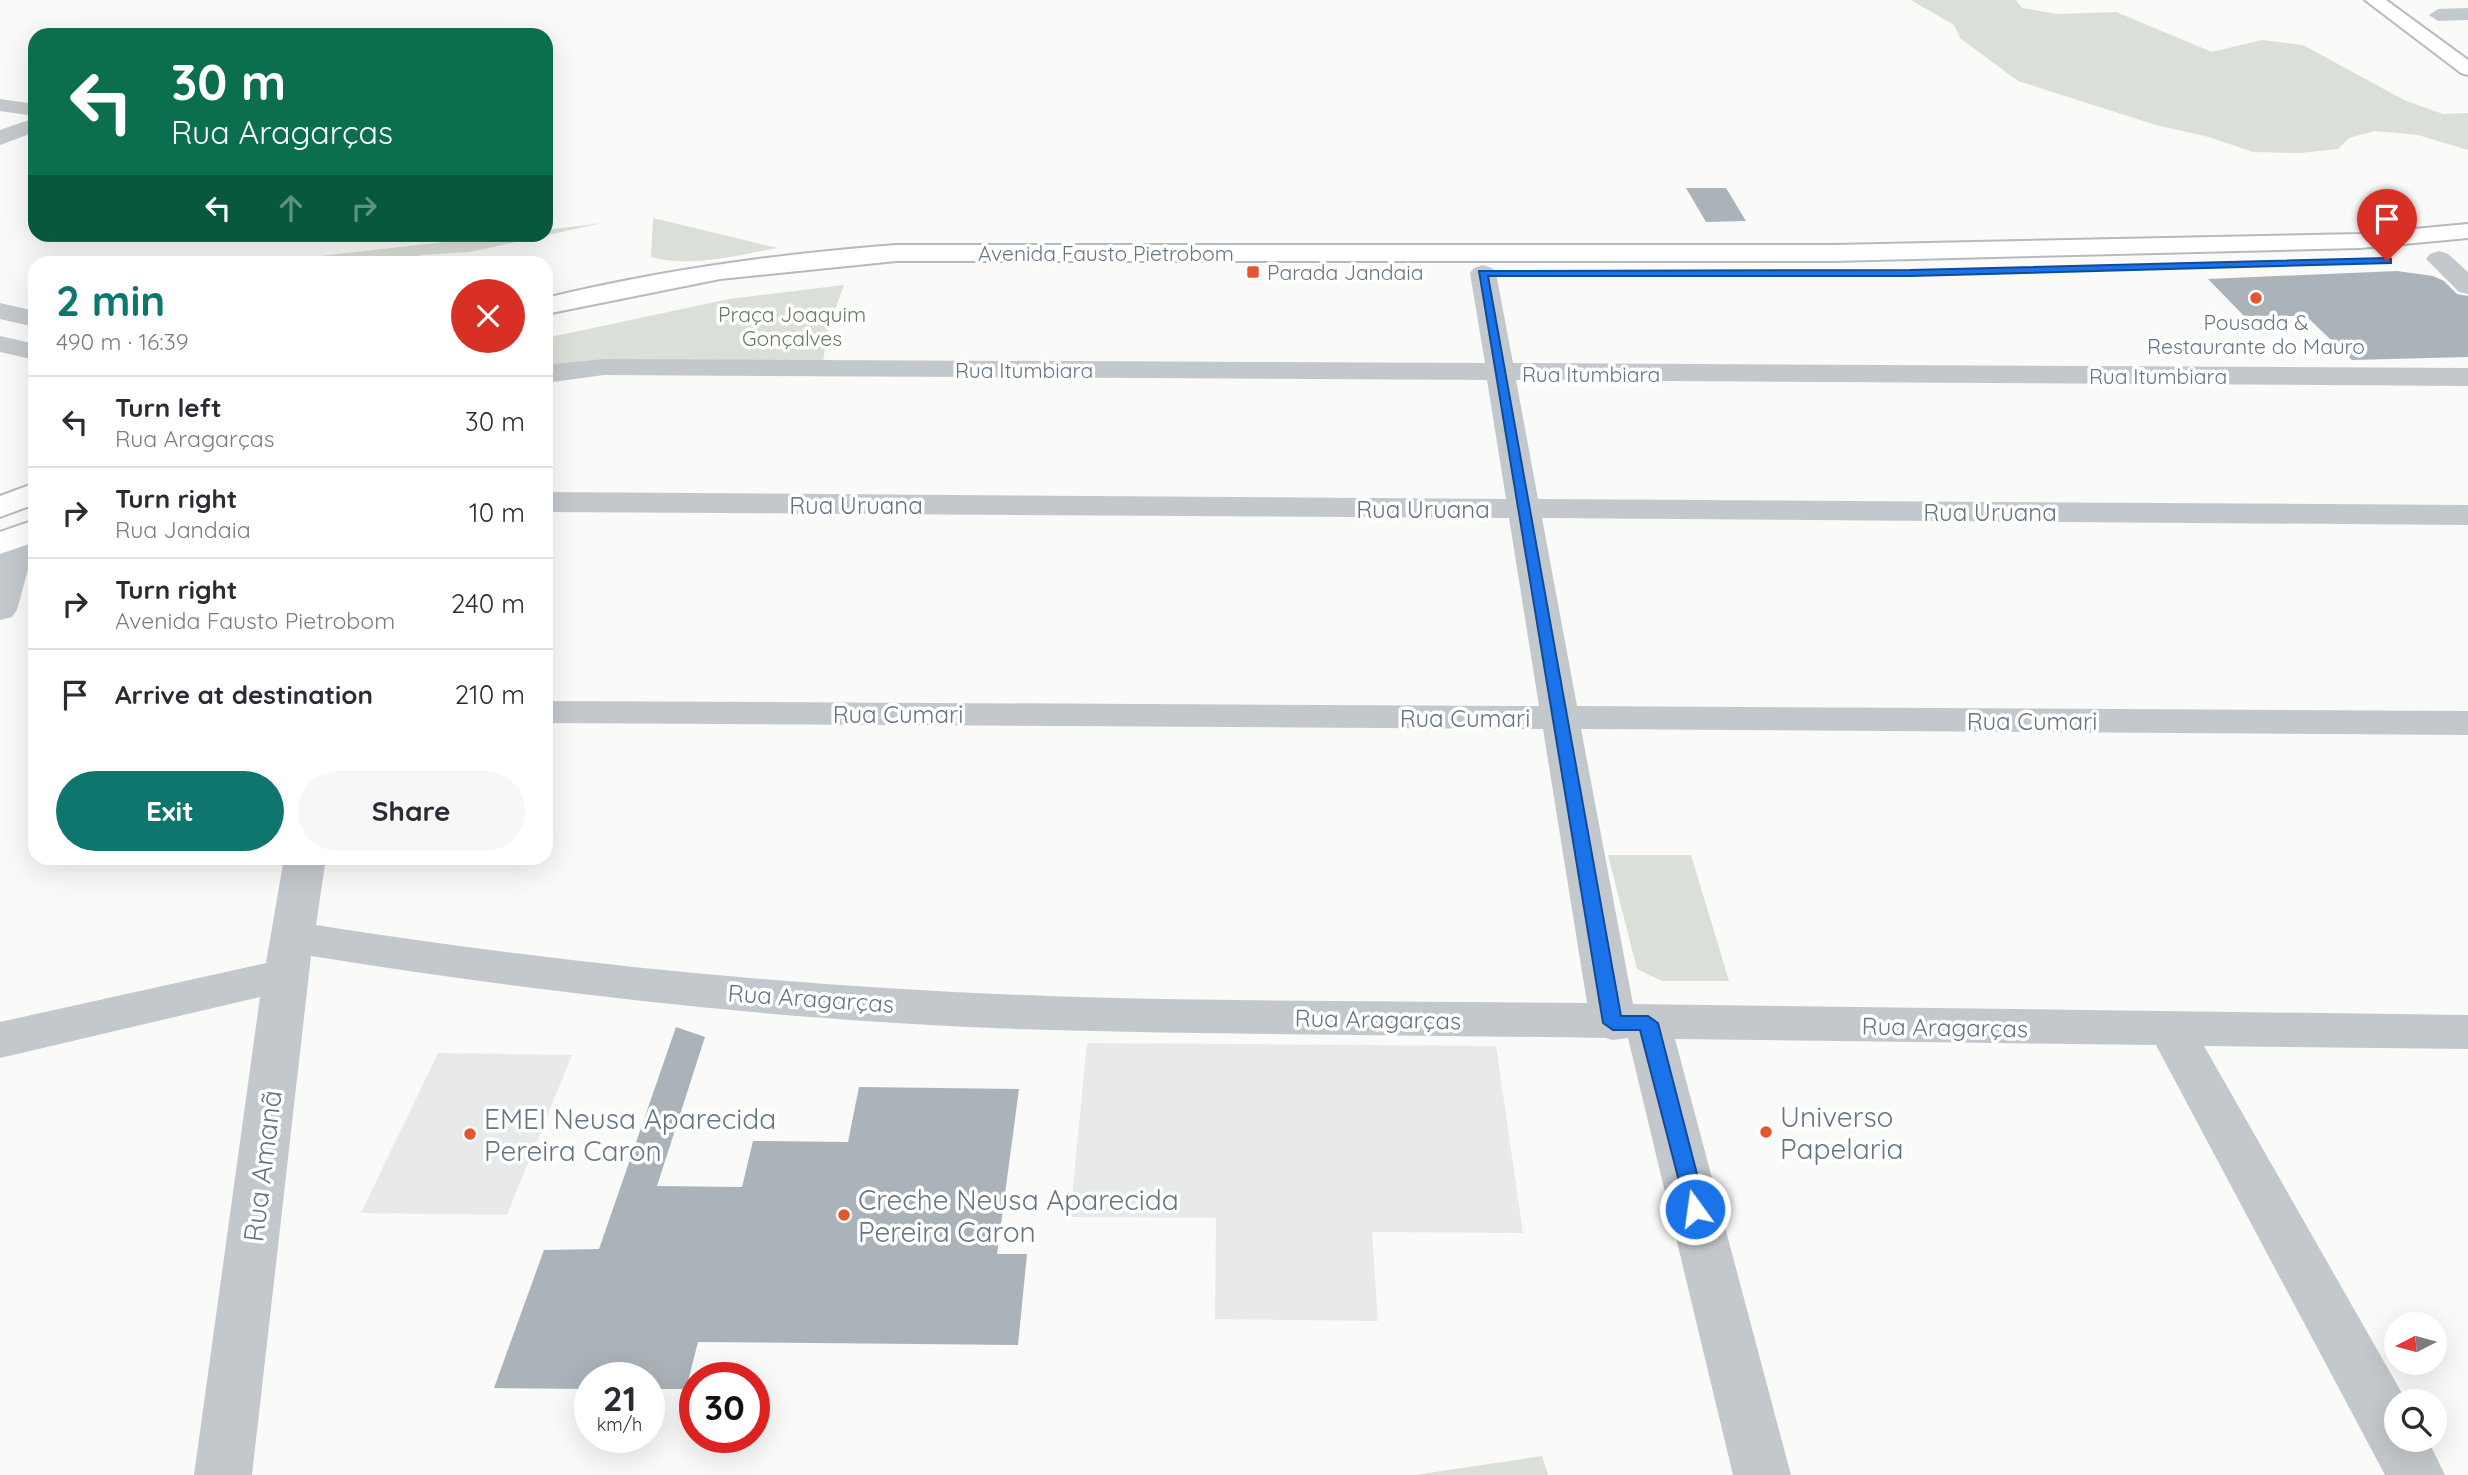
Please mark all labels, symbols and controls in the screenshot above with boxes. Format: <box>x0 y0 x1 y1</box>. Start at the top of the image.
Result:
text: 30 m <box>171 51 286 112</box>
icon: left <box>56 56 147 147</box>
text: Rua Aragarças <box>171 112 393 152</box>
icon: left <box>199 189 237 227</box>
icon: ahead <box>272 189 310 227</box>
icon: right <box>345 189 383 227</box>
pin <box>2357 189 2417 261</box>
icon: arrive <box>2368 200 2406 238</box>
street label: Avenida Fausto Pietrobom <box>978 240 1234 266</box>
place label: Parada Jandaia <box>1267 259 1423 285</box>
marker: Parada Jandaia <box>1245 264 1261 280</box>
text: 2 min <box>56 274 165 327</box>
button: close <box>451 279 525 353</box>
marker: Pousada & Restaurante do Mauro <box>2248 290 2264 306</box>
park label: Praça Joaquim Gonçalves <box>718 301 866 351</box>
place label: Pousada & Restaurante do Mauro <box>2147 309 2365 359</box>
text: 490 m · 16:39 <box>56 327 189 356</box>
street label: Rua Itumbiara <box>955 357 1093 383</box>
street label: Rua Itumbiara <box>1522 361 1660 387</box>
street label: Rua Itumbiara <box>2089 363 2227 389</box>
text: Turn left <box>115 391 222 424</box>
icon: left <box>56 403 94 441</box>
text: 30 m <box>465 405 525 438</box>
text: Rua Aragarças <box>115 424 275 453</box>
text: Turn right <box>115 482 237 515</box>
street label: Rua Uruana <box>789 490 923 520</box>
icon: right <box>56 494 94 532</box>
street label: Rua Uruana <box>1356 494 1490 524</box>
text: 10 m <box>469 496 525 529</box>
street label: Rua Uruana <box>1923 497 2057 527</box>
text: Rua Jandaia <box>115 515 251 544</box>
text: Turn right <box>115 573 237 606</box>
icon: right <box>56 585 94 623</box>
text: 240 m <box>451 587 525 620</box>
text: Avenida Fausto Pietrobom <box>115 606 395 635</box>
icon: arrive <box>56 676 94 714</box>
text: Arrive at destination <box>115 678 373 711</box>
text: 210 m <box>455 678 525 711</box>
street label: Rua Cumari <box>833 699 963 729</box>
street label: Rua Cumari <box>1400 703 1530 733</box>
street label: Rua Cumari <box>1967 706 2097 736</box>
button: Exit <box>56 771 284 851</box>
button: Share <box>298 771 525 851</box>
street label: Rua Aragarças <box>727 977 895 1019</box>
street label: Rua Aragarças <box>1295 1003 1461 1035</box>
street label: Rua Aragarças <box>1862 1011 2028 1043</box>
street label: Rua Amanã <box>235 1088 289 1244</box>
place label: Universo Papelaria <box>1780 1099 1903 1166</box>
place label: EMEI Neusa Aparecida Pereira Caron <box>484 1101 776 1168</box>
marker: Universo Papelaria <box>1758 1124 1774 1140</box>
marker: EMEI Neusa Aparecida Pereira Caron <box>462 1126 478 1142</box>
position arrow <box>1658 1172 1732 1246</box>
place label: Creche Neusa Aparecida Pereira Caron <box>858 1182 1179 1249</box>
marker: Creche Neusa Aparecida Pereira Caron <box>836 1207 852 1223</box>
north arrow <box>2384 1312 2446 1376</box>
map controls <box>2384 1312 2447 1452</box>
speed limit sign: 30 <box>679 1362 770 1453</box>
text: 21 <box>603 1376 636 1420</box>
button: search <box>2384 1389 2447 1452</box>
text: km/h <box>597 1413 642 1436</box>

